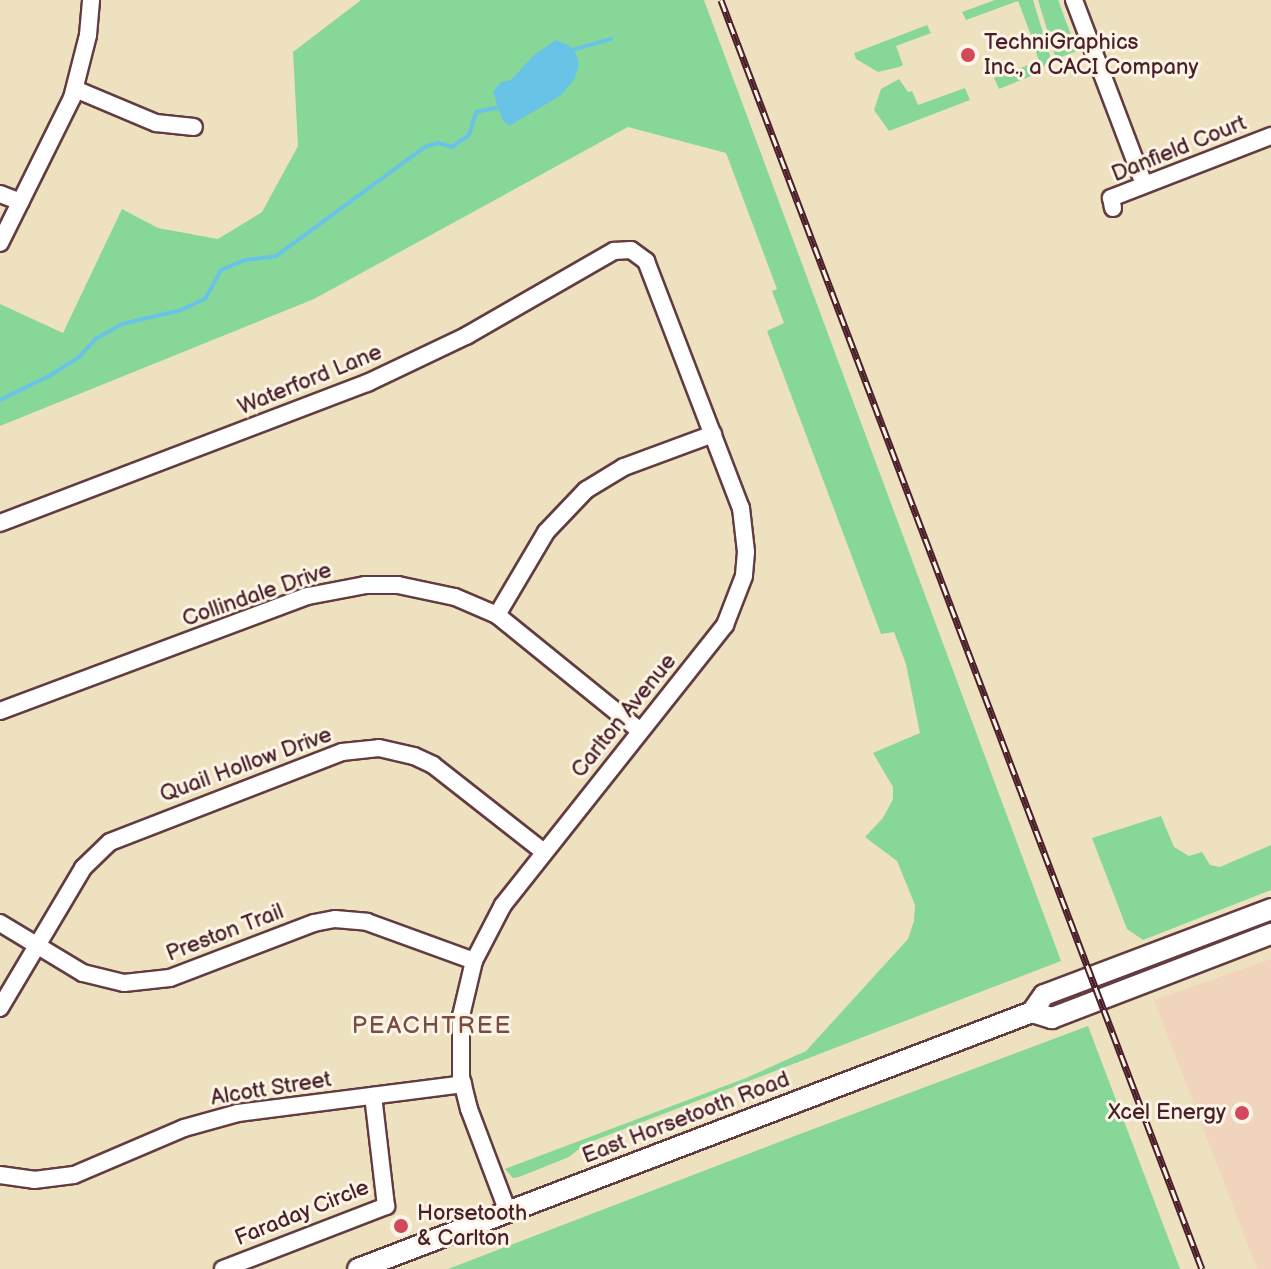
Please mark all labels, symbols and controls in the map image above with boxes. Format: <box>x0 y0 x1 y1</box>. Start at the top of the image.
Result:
place label: TechniGraphics Inc., a CACI Company <box>984 29 1198 80</box>
marker: TechniGraphics Inc., a CACI Company <box>959 46 977 64</box>
street label: Danfield Court <box>1108 110 1250 188</box>
street label: Waterford Lane <box>234 339 386 421</box>
street label: Collindale Drive <box>179 557 335 633</box>
street label: Carlton Avenue <box>566 649 682 783</box>
street label: Quail Hollow Drive <box>157 722 335 808</box>
street label: Preston Trail <box>162 898 288 968</box>
district label: PEACHTREE <box>352 1012 512 1040</box>
street label: Alcott Street <box>209 1066 333 1112</box>
street label: East Horsetooth Road <box>579 1066 793 1170</box>
place label: Xcel Energy <box>1108 1100 1226 1126</box>
marker: Xcel Energy <box>1233 1104 1251 1122</box>
street label: Faraday Circle <box>230 1174 374 1252</box>
place label: Horsetooth & Carlton <box>417 1200 527 1252</box>
marker: Horsetooth & Carlton <box>392 1217 410 1235</box>

